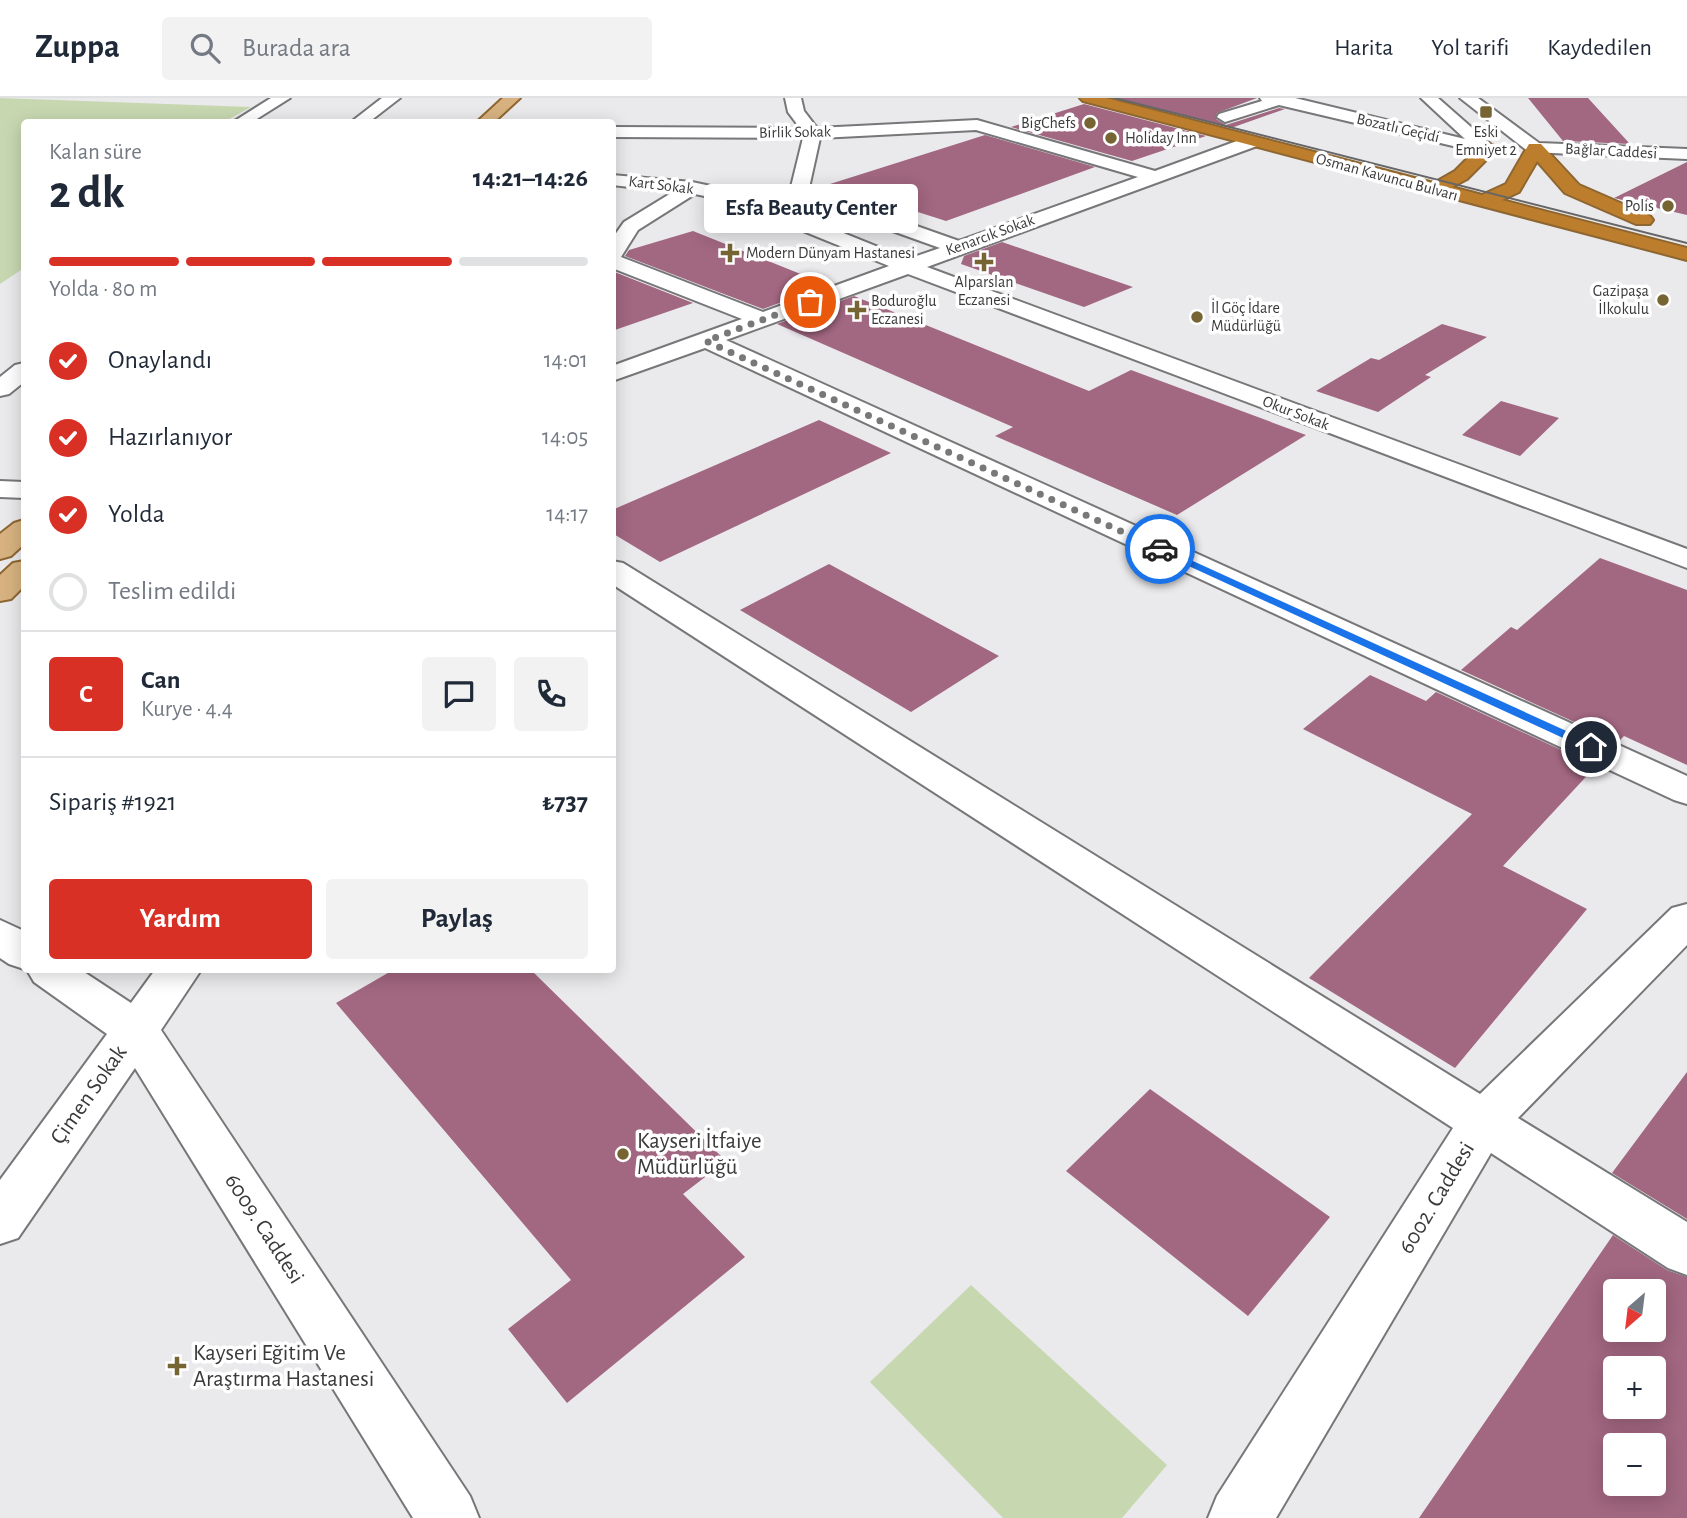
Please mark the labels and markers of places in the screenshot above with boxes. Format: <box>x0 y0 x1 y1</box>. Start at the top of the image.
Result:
marker: Eski Emniyet 2 <box>1478 104 1494 120</box>
place label: BigChefs <box>1021 115 1076 131</box>
marker: BigChefs <box>1082 115 1098 131</box>
place label: Eski Emniyet 2 <box>1455 124 1517 159</box>
marker: Holiday Inn <box>1103 130 1119 146</box>
place label: Holiday Inn <box>1125 130 1197 147</box>
callout: Esfa Beauty Center <box>703 183 917 232</box>
place label: Polis <box>1625 198 1654 214</box>
marker: Polis <box>1660 198 1676 214</box>
marker: Modern Dünyam Hastanesi <box>720 243 740 263</box>
place label: Modern Dünyam Hastanesi <box>746 245 915 262</box>
marker: Alparslan Eczanesi <box>976 254 992 270</box>
pin <box>780 272 840 332</box>
place label: Alparslan Eczanesi <box>954 274 1014 308</box>
place label: Gazipaşa İlkokulu <box>1593 283 1649 317</box>
marker: Gazipaşa İlkokulu <box>1655 292 1671 308</box>
place label: Boduroğlu Eczanesi <box>871 293 937 327</box>
place label: İl Göç İdare Müdürlüğü <box>1211 298 1281 334</box>
marker: Boduroğlu Eczanesi <box>849 302 865 318</box>
marker: İl Göç İdare Müdürlüğü <box>1189 309 1205 325</box>
pin <box>1561 717 1621 777</box>
place label: Kayseri İtfaiye Müdürlüğü <box>637 1128 762 1179</box>
marker: Kayseri İtfaiye Müdürlüğü <box>615 1146 631 1162</box>
place label: Kayseri Eğitim Ve Araştırma Hastanesi <box>193 1342 374 1391</box>
marker: Kayseri Eğitim Ve Araştırma Hastanesi <box>167 1356 187 1376</box>

